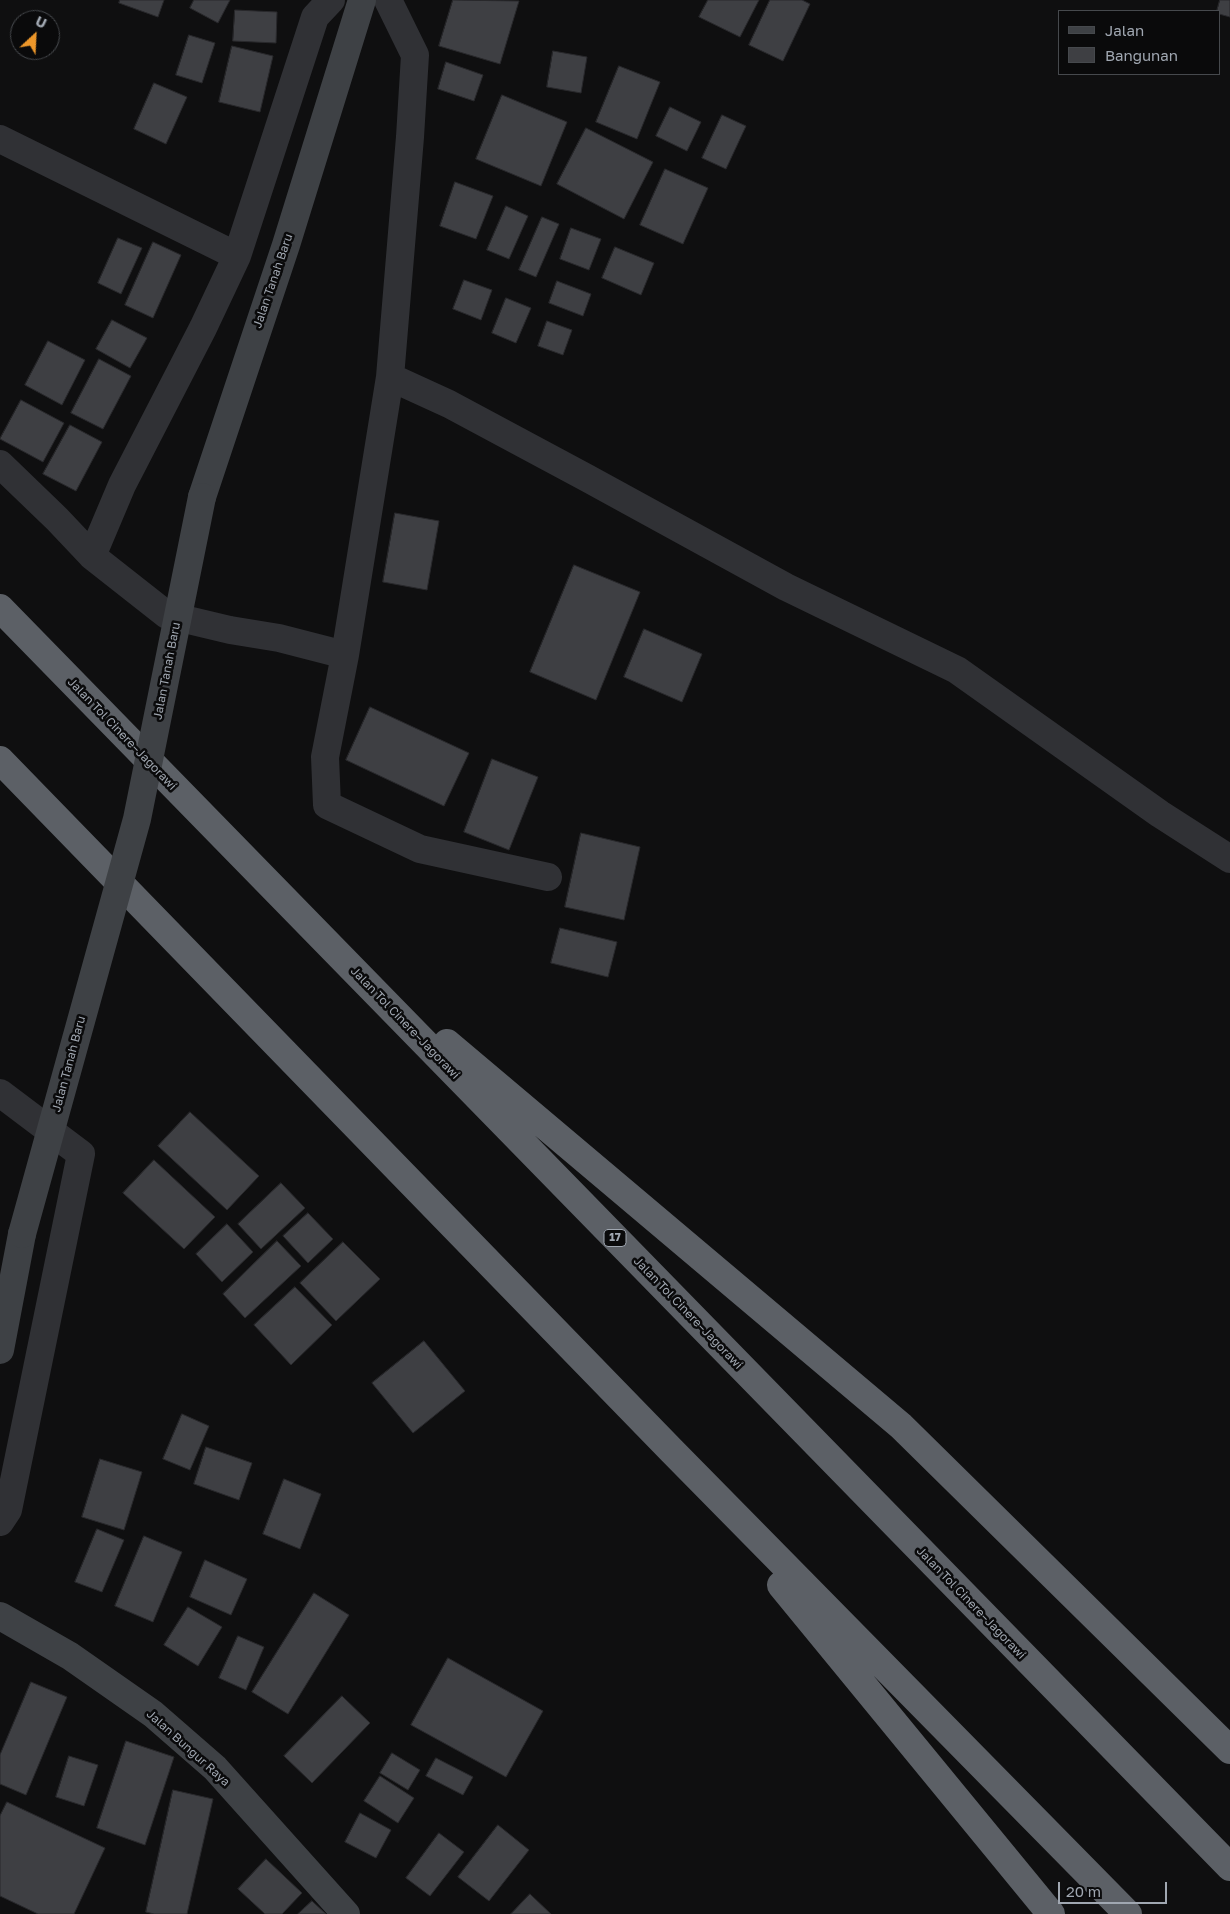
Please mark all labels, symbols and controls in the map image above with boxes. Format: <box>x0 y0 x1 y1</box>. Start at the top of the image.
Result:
north arrow <box>10 10 60 60</box>
legend <box>1058 10 1220 75</box>
text: U <box>33 12 49 32</box>
text: Jalan <box>1105 21 1144 39</box>
text: Bangunan <box>1105 46 1178 64</box>
street label: Jalan Tanah Baru <box>250 232 296 330</box>
street label: Jalan Tanah Baru <box>150 621 184 721</box>
street label: Jalan Tol Cinere–Jagorawi <box>65 675 179 793</box>
street label: Jalan Tol Cinere–Jagorawi <box>348 964 462 1082</box>
street label: Jalan Tanah Baru <box>49 1014 89 1114</box>
road number: 17 <box>604 1230 626 1246</box>
street label: Jalan Tol Cinere–Jagorawi <box>631 1254 745 1372</box>
street label: Jalan Tol Cinere–Jagorawi <box>914 1544 1028 1662</box>
street label: Jalan Bungur Raya <box>143 1707 233 1789</box>
scale bar <box>1060 1872 1169 1904</box>
text: 20 m <box>1066 1882 1101 1900</box>

